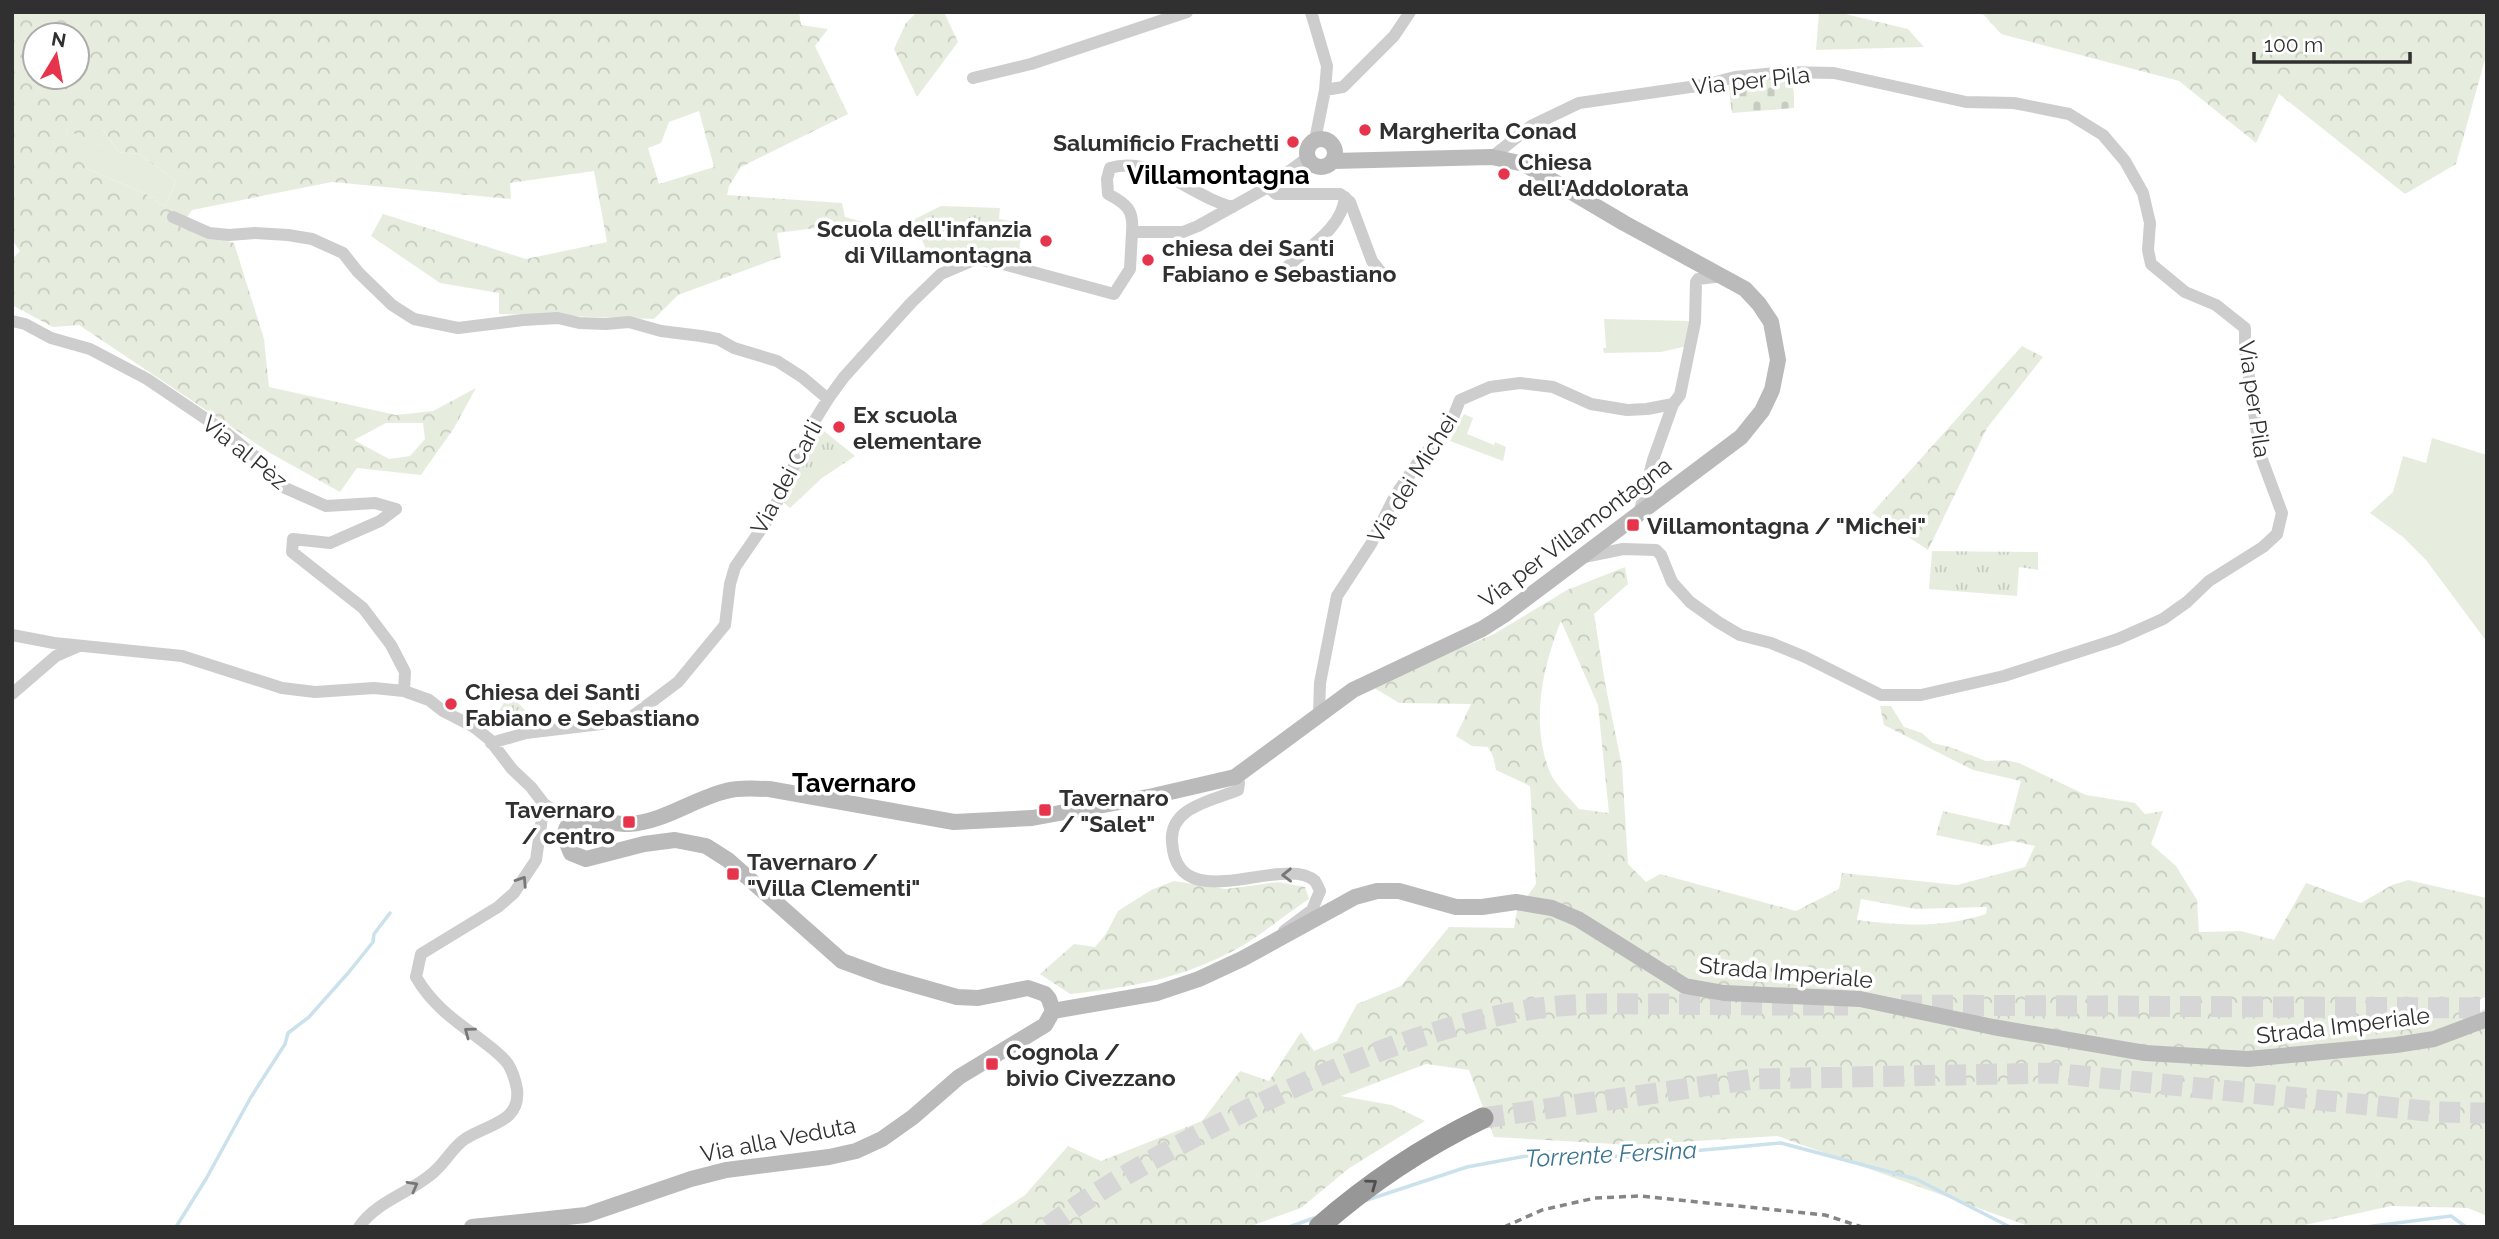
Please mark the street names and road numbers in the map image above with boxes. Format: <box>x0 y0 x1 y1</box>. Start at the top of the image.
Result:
street label: Via per Pila <box>1691 60 1811 100</box>
street label: Via per Pila <box>2233 339 2277 459</box>
street label: Via dei Michei <box>1361 408 1463 548</box>
street label: Via al Pèz <box>197 409 293 495</box>
street label: Via dei Carli <box>745 415 827 539</box>
street label: Via per Villamontagna <box>1474 451 1676 613</box>
street label: Strada Imperiale <box>1698 951 1874 993</box>
street label: Strada Imperiale <box>2255 1001 2431 1049</box>
street label: Via alla Veduta <box>698 1111 858 1167</box>

